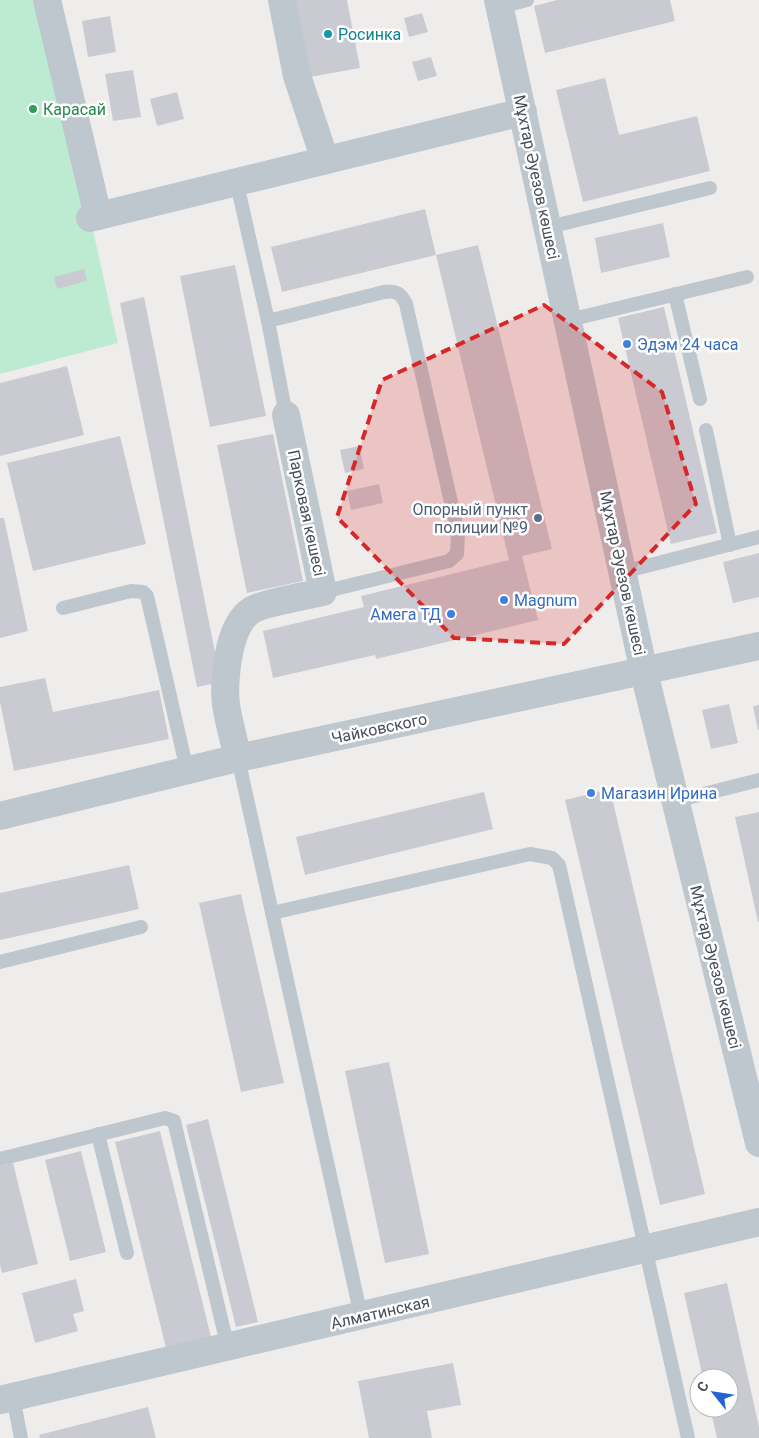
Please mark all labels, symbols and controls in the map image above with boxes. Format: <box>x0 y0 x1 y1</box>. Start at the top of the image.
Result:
place label: Росинка <box>338 25 401 44</box>
marker: Росинка <box>322 28 334 40</box>
street label: Мұхтар Әуезов көшесі <box>510 93 563 261</box>
place label: Карасай <box>43 100 106 119</box>
marker: Карасай <box>27 103 39 115</box>
place label: Эдэм 24 часа <box>637 335 738 354</box>
marker: Эдэм 24 часа <box>621 338 633 350</box>
street label: Парковая көшесі <box>284 448 329 578</box>
street label: Мұхтар Әуезов көшесі <box>596 489 649 657</box>
place label: Опорный пункт полиции №9 <box>412 500 528 537</box>
marker: Опорный пункт полиции №9 <box>532 512 544 524</box>
place label: Magnum <box>514 591 577 610</box>
marker: Magnum <box>498 594 510 606</box>
place label: Амега ТД <box>370 605 441 624</box>
marker: Амега ТД <box>445 608 457 620</box>
street label: Чайковского <box>330 709 429 748</box>
place label: Магазин Ирина <box>601 784 717 803</box>
marker: Магазин Ирина <box>585 787 597 799</box>
street label: Мұхтар Әуезов көшесі <box>686 883 745 1051</box>
street label: Алматинская <box>329 1292 431 1333</box>
north arrow <box>689 1368 739 1418</box>
text: С <box>694 1379 712 1394</box>

